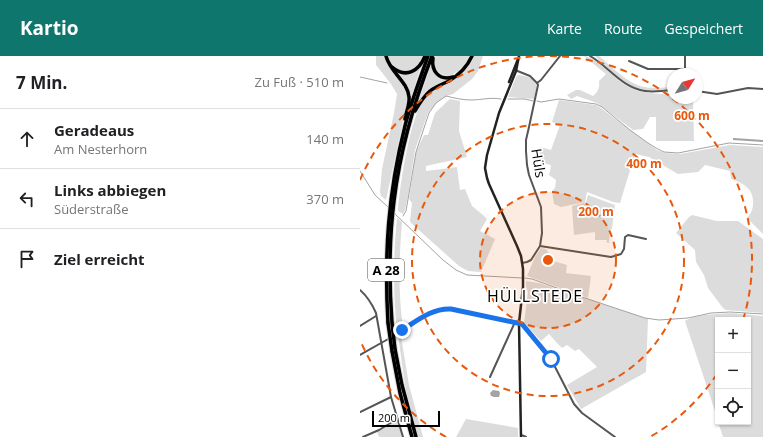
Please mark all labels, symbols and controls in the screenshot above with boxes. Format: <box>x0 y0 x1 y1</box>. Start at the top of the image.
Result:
text: Kartio <box>20 15 79 41</box>
text: Karte <box>547 19 582 38</box>
text: Route <box>604 19 642 38</box>
text: Gespeichert <box>664 19 743 38</box>
north arrow <box>667 68 703 104</box>
text: 7 Min. <box>16 71 67 94</box>
text: Zu Fuß · 510 m <box>255 73 344 91</box>
text: 600 m <box>674 107 710 124</box>
text: Geradeaus <box>54 120 134 140</box>
icon: ahead <box>16 128 38 150</box>
text: 140 m <box>306 130 344 148</box>
text: Am Nesterhorn <box>54 140 147 158</box>
street label: Hüls <box>527 147 551 179</box>
text: 400 m <box>626 155 662 172</box>
text: Links abbiegen <box>54 180 166 200</box>
icon: left <box>16 188 38 210</box>
text: 370 m <box>306 190 344 208</box>
text: Süderstraße <box>54 200 128 218</box>
text: 200 m <box>578 203 614 220</box>
icon: arrive <box>16 248 38 270</box>
text: Ziel erreicht <box>54 249 145 269</box>
centre of rings <box>541 253 555 267</box>
road number: A 28 <box>368 259 404 281</box>
district label: HÜLLSTEDE <box>487 285 583 307</box>
map controls <box>715 317 751 425</box>
button: + <box>715 317 751 353</box>
route end <box>393 321 411 339</box>
route start <box>542 350 560 368</box>
button: − <box>715 353 751 389</box>
button: locate <box>715 389 751 425</box>
scale bar <box>372 409 440 428</box>
text: 200 m <box>378 410 410 425</box>

